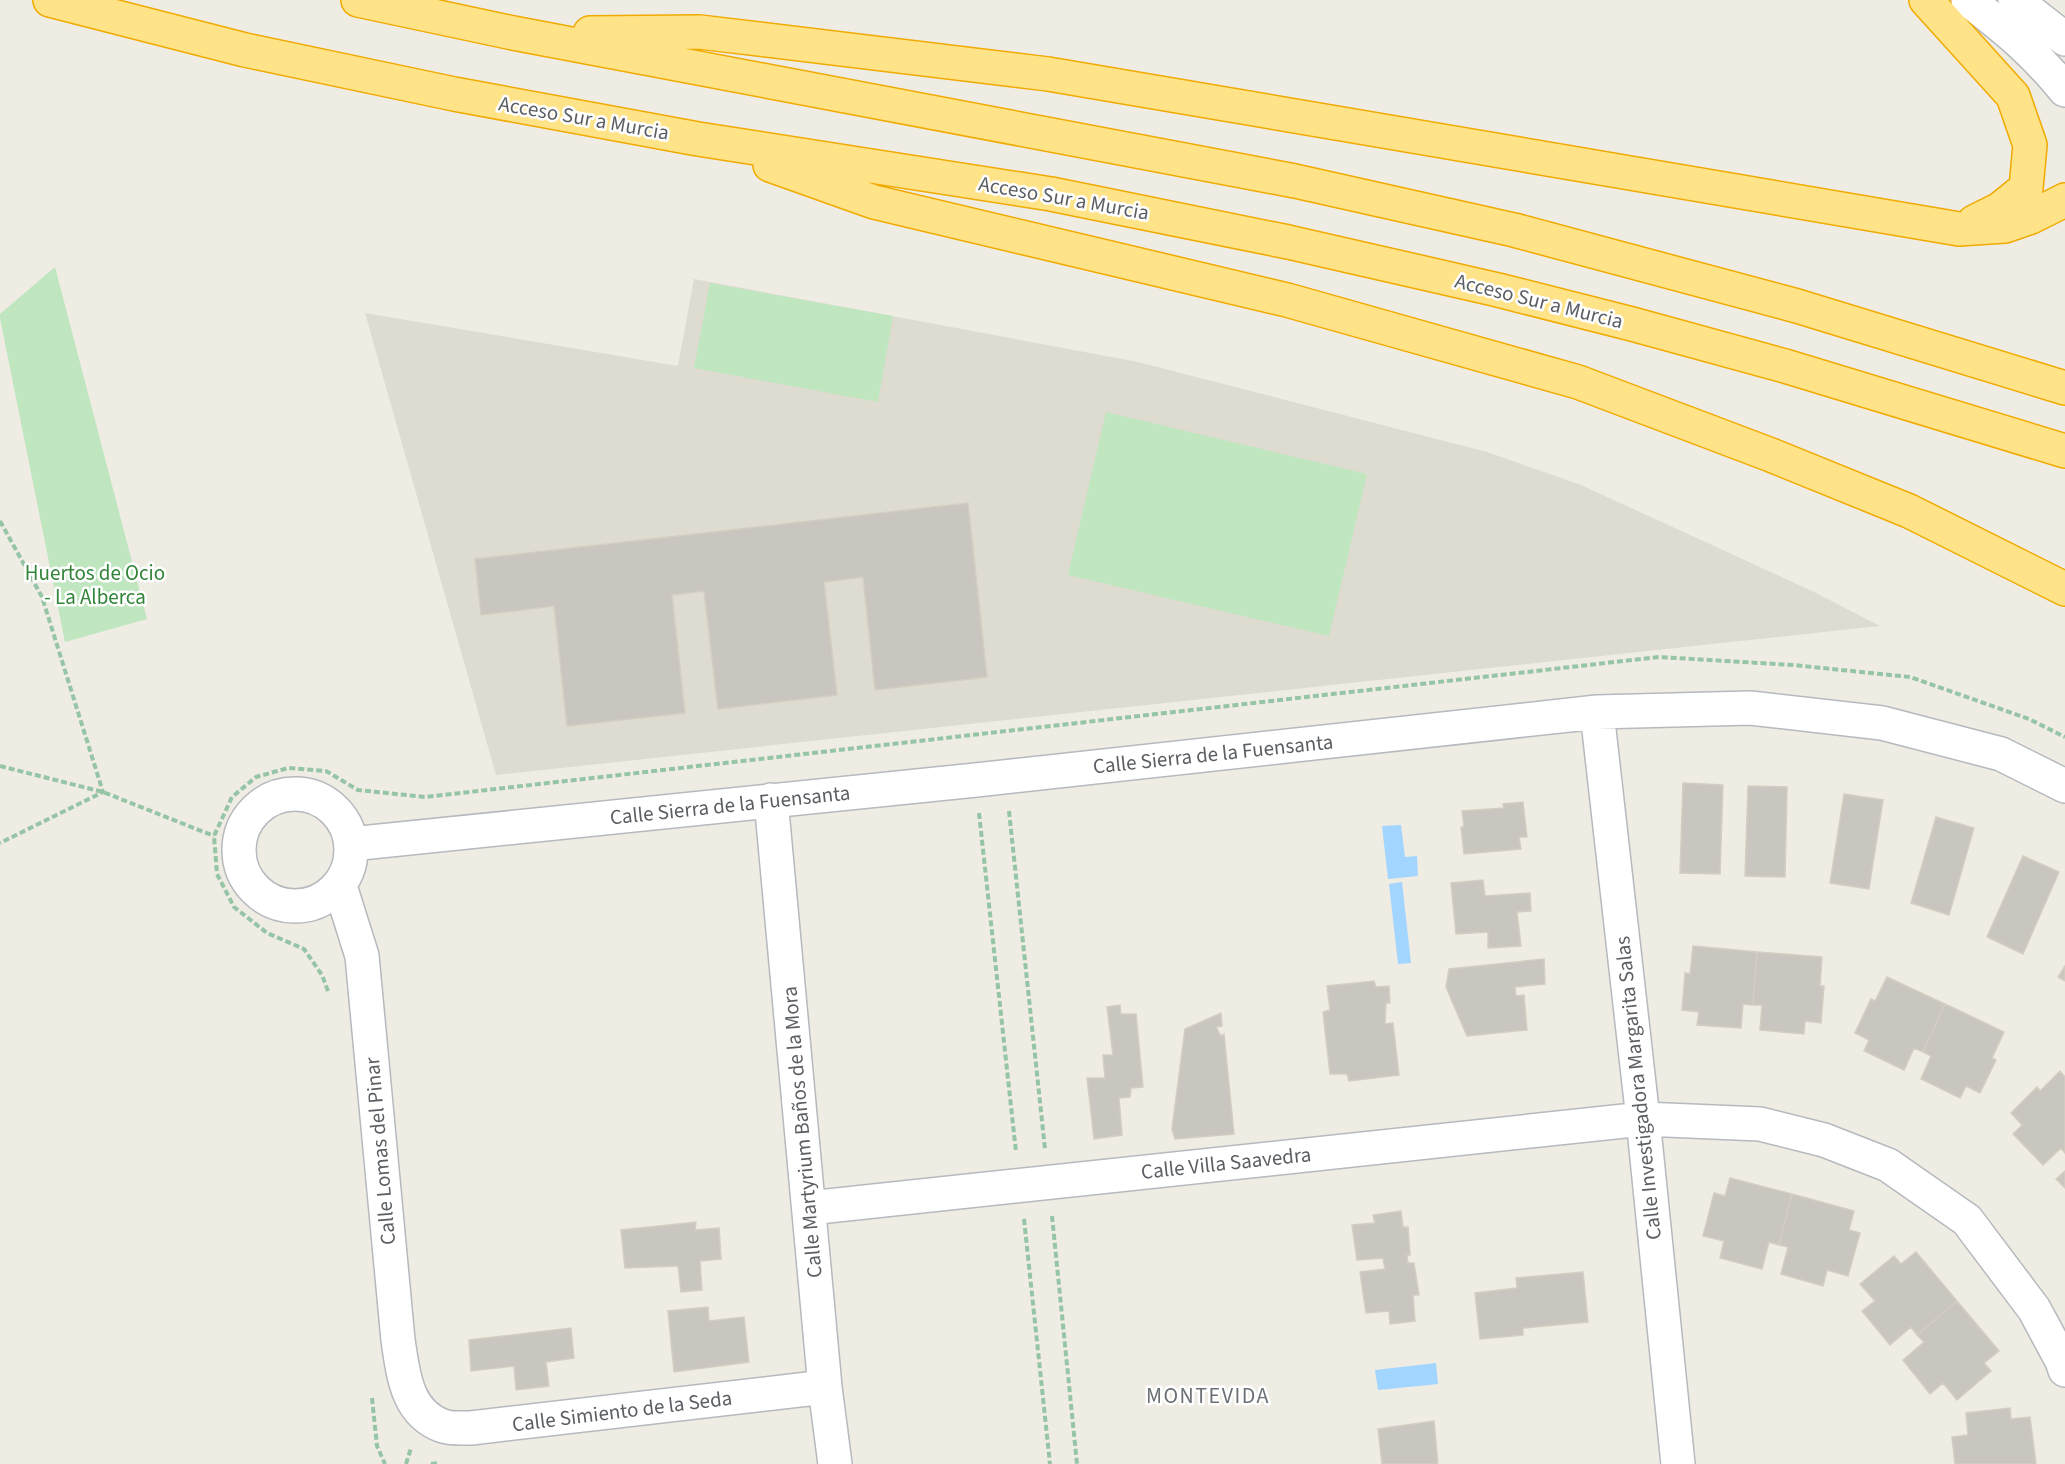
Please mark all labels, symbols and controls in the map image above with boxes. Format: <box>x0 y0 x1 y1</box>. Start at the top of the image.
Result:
street label: Acceso Sur a Murcia <box>496 88 672 148</box>
street label: Acceso Sur a Murcia <box>976 168 1152 228</box>
street label: Acceso Sur a Murcia <box>1452 266 1626 336</box>
park label: Huertos de Ocio - La Alberca <box>25 558 165 612</box>
street label: Calle Sierra de la Fuensanta <box>1091 726 1335 782</box>
street label: Calle Sierra de la Fuensanta <box>608 777 852 833</box>
street label: Calle Investigadora Margarita Salas <box>1607 934 1669 1241</box>
street label: Calle Martyrium Baños de la Mora <box>774 985 830 1279</box>
street label: Calle Lomas del Pinar <box>357 1055 403 1246</box>
street label: Calle Villa Saavedra <box>1139 1139 1313 1187</box>
district label: MONTEVIDA <box>1146 1380 1270 1412</box>
street label: Calle Simiento de la Seda <box>510 1383 734 1439</box>

